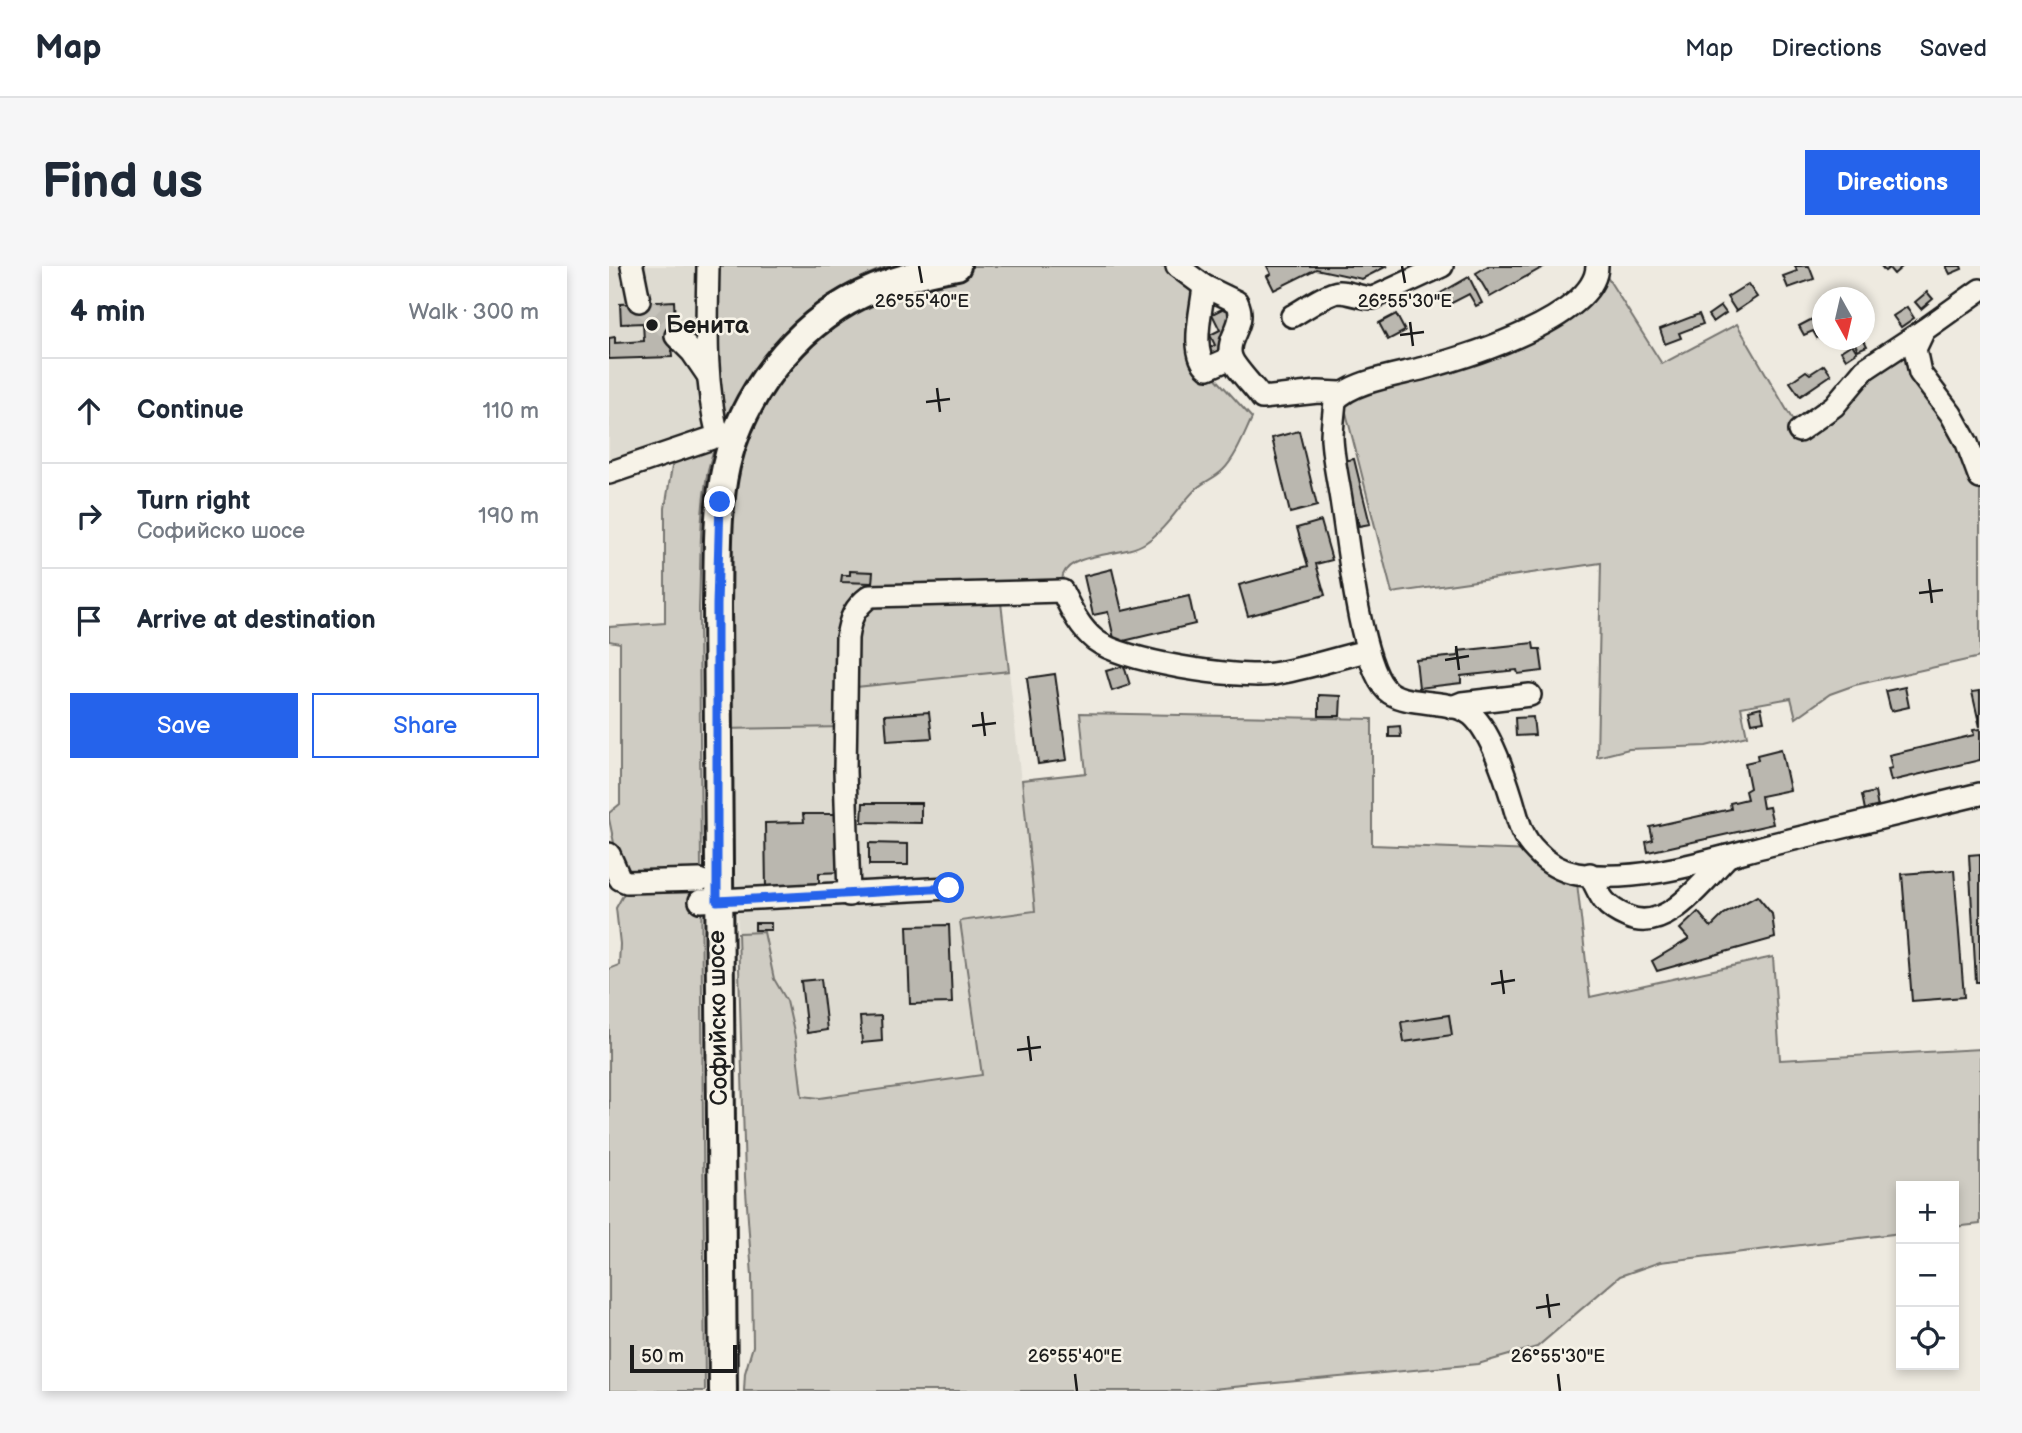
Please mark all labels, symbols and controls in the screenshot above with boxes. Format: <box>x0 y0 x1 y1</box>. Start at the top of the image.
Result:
text: Map <box>35 28 101 68</box>
text: Map <box>1685 34 1733 63</box>
text: Directions <box>1771 34 1882 63</box>
text: Saved <box>1920 34 1987 63</box>
button: Directions <box>1805 150 1980 215</box>
text: Find us <box>42 153 203 212</box>
north arrow <box>1812 287 1875 350</box>
text: 26°55'40"E <box>875 291 969 312</box>
text: 26°55'30"E <box>1358 291 1452 312</box>
text: 4 min <box>70 294 145 330</box>
text: Walk · 300 m <box>408 298 539 326</box>
place label: Бенита <box>666 311 750 340</box>
marker: Бенита <box>644 317 660 333</box>
icon: ahead <box>70 392 108 430</box>
text: Continue <box>137 395 244 426</box>
text: 110 m <box>482 397 539 425</box>
text: Turn right <box>137 486 250 517</box>
route end <box>704 486 735 517</box>
icon: right <box>70 497 108 535</box>
text: 190 m <box>478 502 539 530</box>
text: Софийско шосе <box>137 517 305 545</box>
icon: arrive <box>70 602 108 640</box>
text: Arrive at destination <box>137 605 376 636</box>
button: Save <box>70 693 298 758</box>
button: Share <box>312 693 539 758</box>
route start <box>933 872 964 903</box>
street label: Софийско шосе <box>702 930 734 1106</box>
map controls <box>1896 1181 1959 1370</box>
button: + <box>1896 1181 1959 1244</box>
button: − <box>1896 1244 1959 1307</box>
button: locate <box>1896 1307 1959 1370</box>
scale bar <box>630 1342 737 1374</box>
text: 50 m <box>641 1345 684 1368</box>
text: 26°55'40"E <box>1028 1346 1122 1367</box>
text: 26°55'30"E <box>1511 1346 1605 1367</box>

